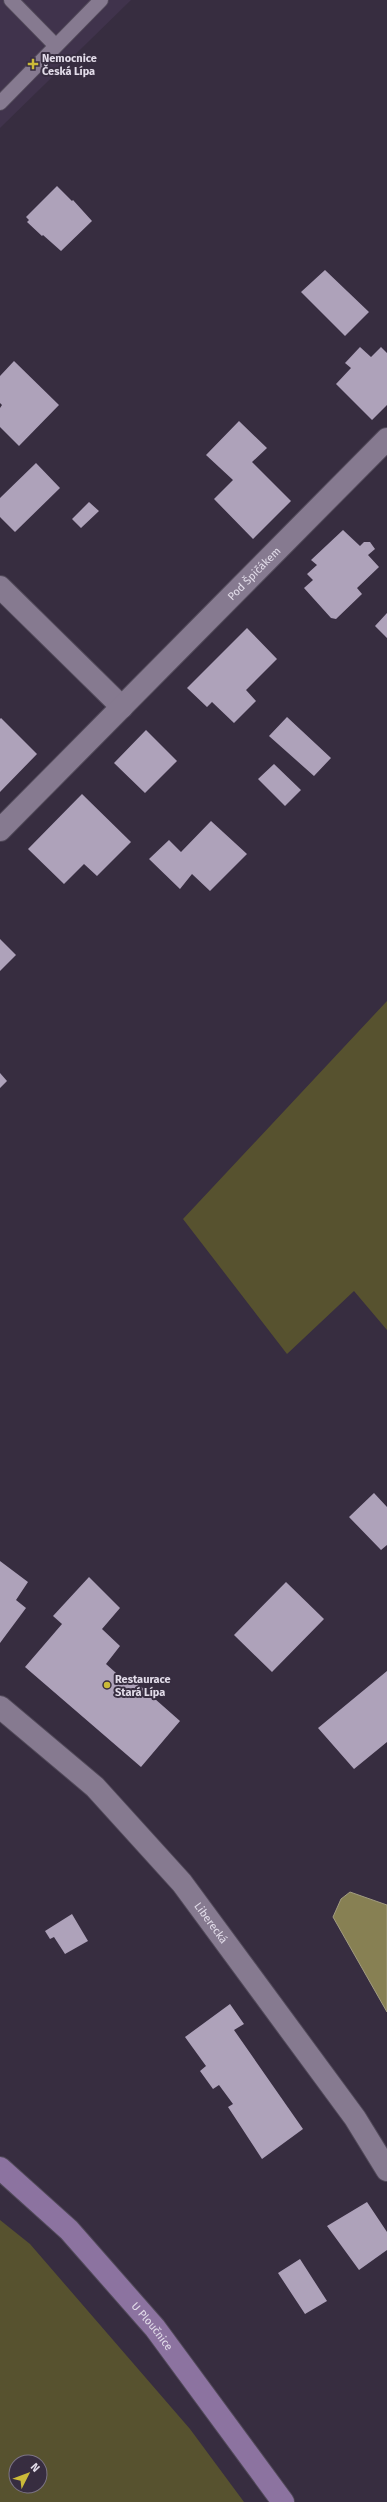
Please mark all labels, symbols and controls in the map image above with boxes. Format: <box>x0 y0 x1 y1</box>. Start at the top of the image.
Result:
place label: Nemocnice Česká Lípa <box>42 52 97 78</box>
marker: Nemocnice Česká Lípa <box>27 58 39 70</box>
street label: Pod Špičákem <box>225 544 283 603</box>
place label: Restaurace Stará Lípa <box>115 1673 171 1699</box>
marker: Restaurace Stará Lípa <box>102 1680 112 1690</box>
street label: Liberecká <box>192 1900 231 1946</box>
street label: U Ploučnice <box>129 2299 176 2353</box>
north arrow <box>8 2454 48 2494</box>
text: N <box>28 2461 42 2475</box>

